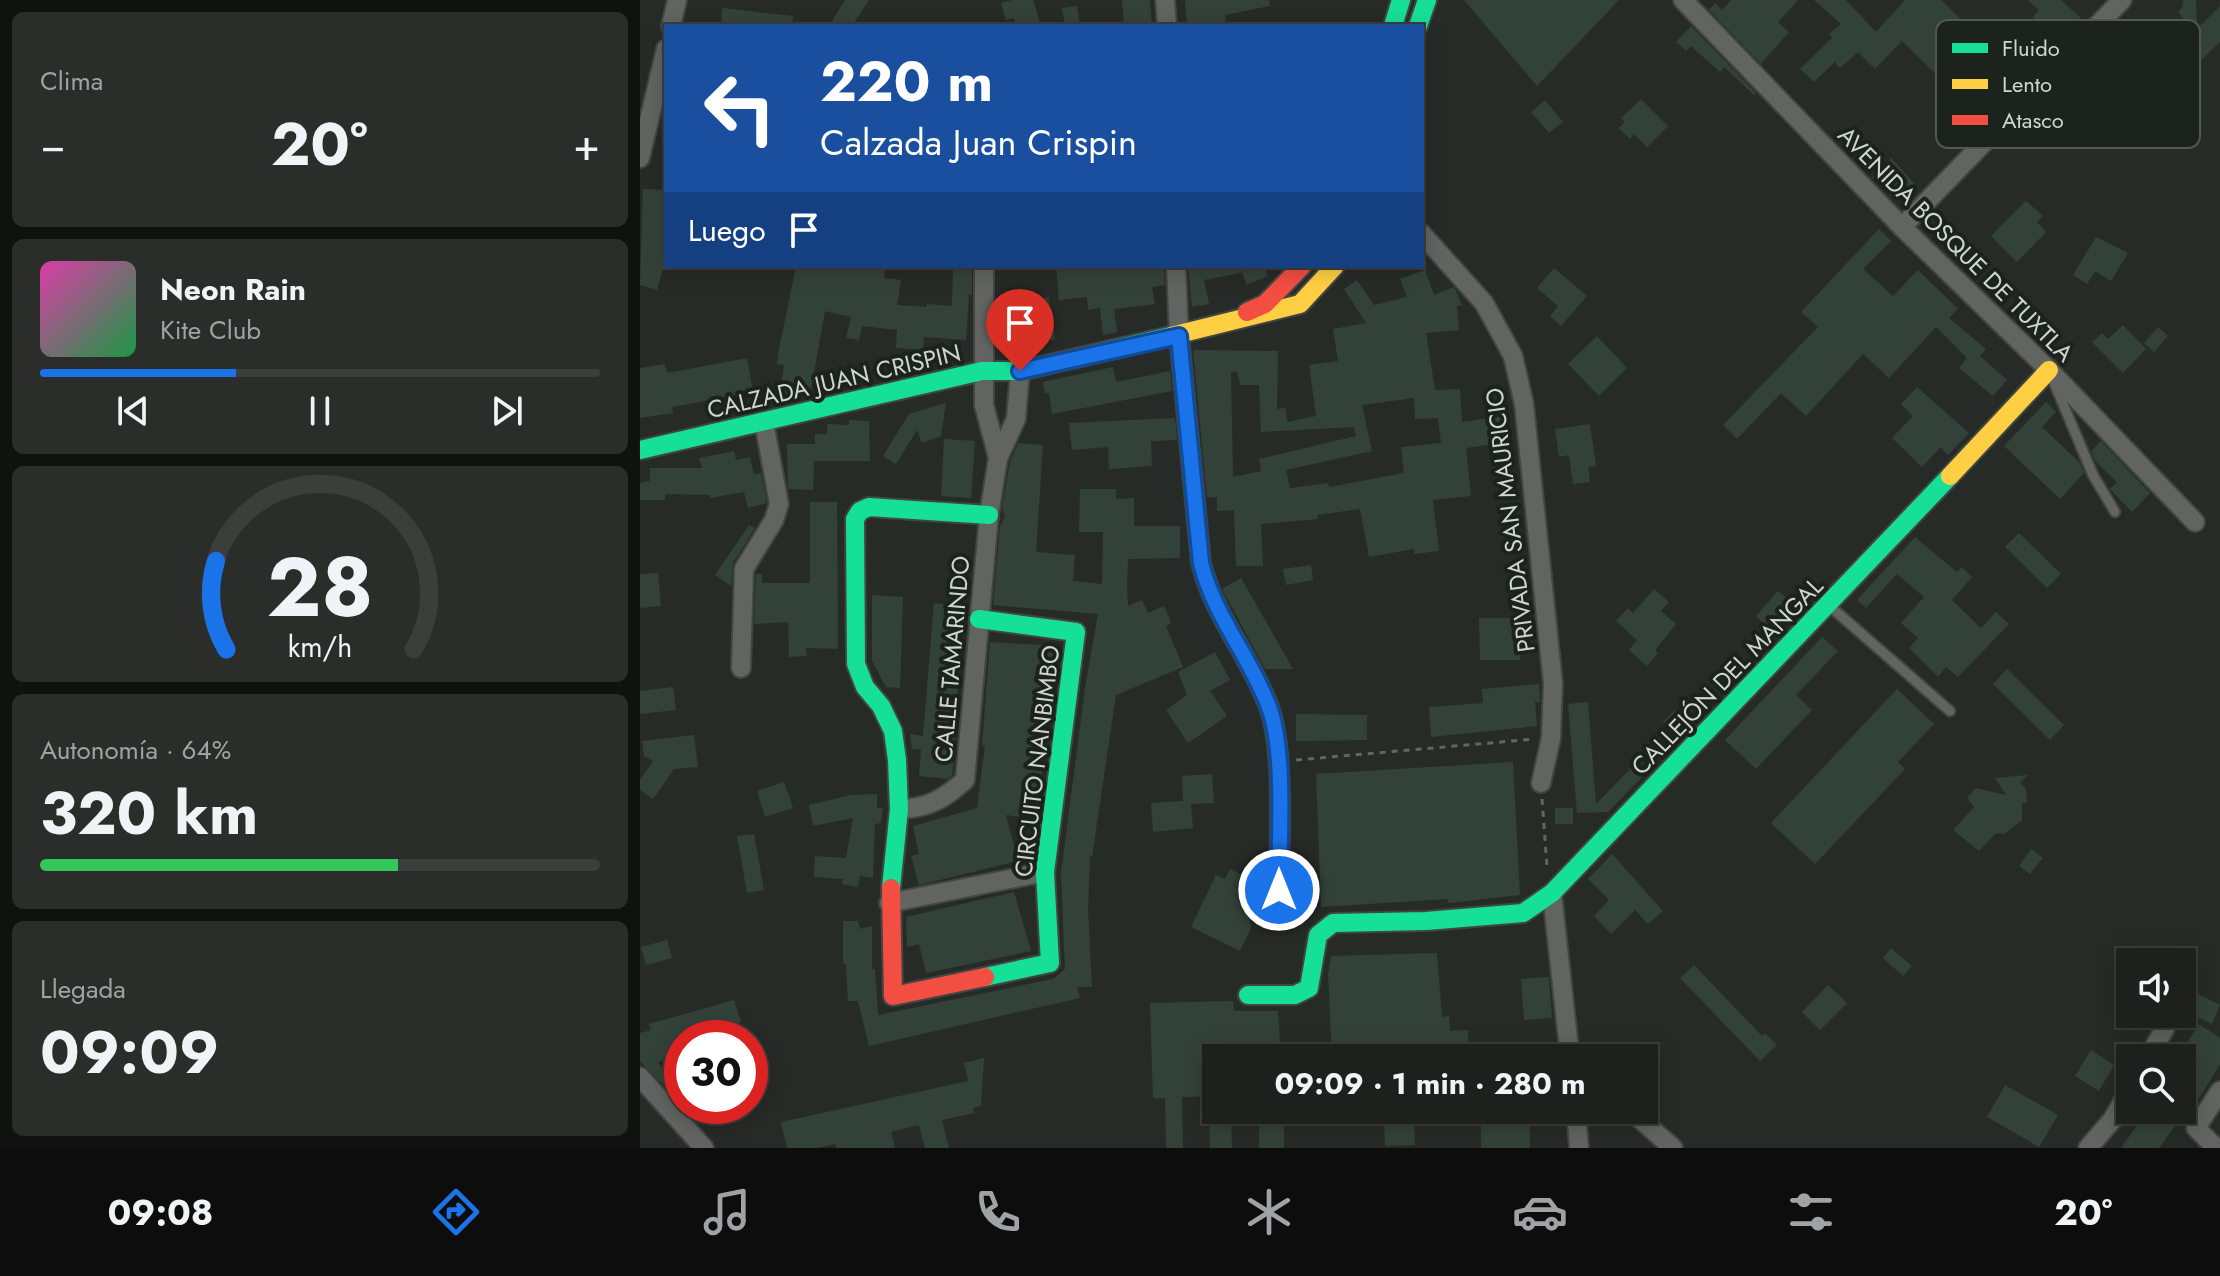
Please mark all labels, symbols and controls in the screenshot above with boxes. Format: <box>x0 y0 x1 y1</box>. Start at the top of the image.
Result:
legend <box>1936 20 2200 148</box>
text: Fluido <box>2002 32 2060 64</box>
text: 220 m <box>820 41 993 122</box>
icon: left <box>688 56 792 160</box>
text: Clima <box>40 62 103 100</box>
text: Lento <box>2002 68 2052 100</box>
text: 20° <box>271 101 368 188</box>
text: Atasco <box>2002 104 2064 136</box>
text: − <box>40 113 66 177</box>
text: + <box>573 113 600 177</box>
text: Calzada Juan Crispin <box>820 116 1137 168</box>
street label: AVENIDA BOSQUE DE TUXTLA <box>1830 118 2082 370</box>
icon: arrive <box>782 208 826 252</box>
text: Luego <box>688 209 766 252</box>
text: Neon Rain <box>160 268 306 311</box>
pin <box>986 289 1054 371</box>
icon: arrive <box>998 301 1042 345</box>
text: Kite Club <box>160 311 261 349</box>
street label: CALZADA JUAN CRISPIN <box>704 335 964 427</box>
street label: PRIVADA SAN MAURICIO <box>1476 386 1544 654</box>
icon: previous <box>111 389 155 433</box>
icon: pause <box>298 389 342 433</box>
icon: next <box>485 389 529 433</box>
text: 28 <box>267 527 373 647</box>
street label: CALLE TAMARINDO <box>926 554 978 764</box>
street label: CALLEJÓN DEL MANGAL <box>1623 569 1831 783</box>
text: km/h <box>288 626 352 668</box>
street label: CIRCUITO NANBIMBO <box>1005 643 1069 879</box>
text: Autonomía · 64% <box>40 731 231 769</box>
text: 320 km <box>40 770 258 857</box>
position arrow <box>1237 848 1321 932</box>
map controls <box>2116 948 2196 1124</box>
button: sound <box>2116 948 2196 1028</box>
text: Llegada <box>40 970 126 1008</box>
text: 09:09 <box>40 1009 219 1096</box>
speed limit sign: 30 <box>664 1020 768 1124</box>
button: search <box>2116 1044 2196 1124</box>
text: 09:09 · 1 min · 280 m <box>1274 1062 1586 1105</box>
icon: directions <box>428 1184 484 1240</box>
icon: music <box>699 1184 755 1240</box>
icon: phone <box>970 1184 1026 1240</box>
icon: climate <box>1241 1184 1297 1240</box>
icon: car <box>1512 1184 1568 1240</box>
icon: filters <box>1783 1184 1839 1240</box>
text: 09:08 <box>107 1186 213 1238</box>
text: 20° <box>2054 1186 2112 1238</box>

